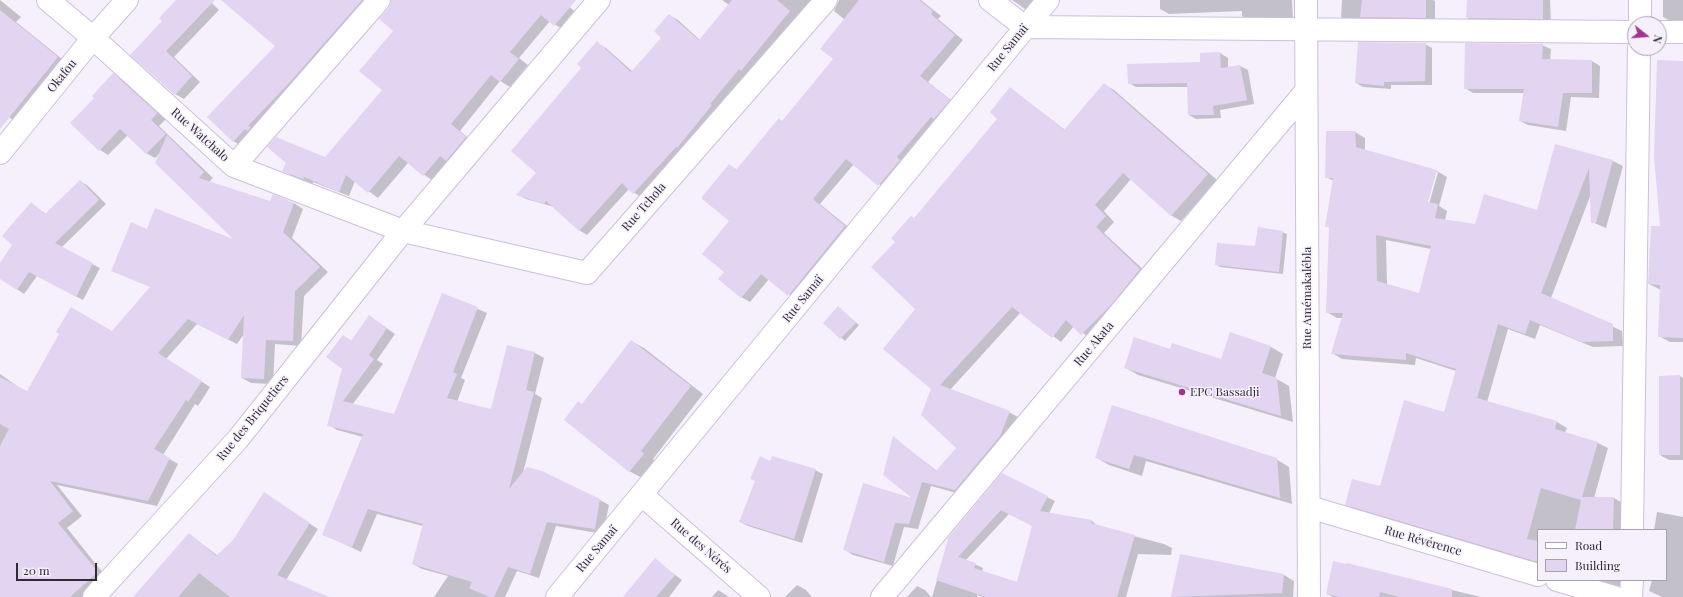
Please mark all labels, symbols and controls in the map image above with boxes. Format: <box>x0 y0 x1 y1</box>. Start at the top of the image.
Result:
north arrow <box>1627 16 1667 56</box>
street label: Rue Samaï <box>985 22 1031 74</box>
text: N <box>1650 33 1666 45</box>
street label: Okafou <box>44 56 80 96</box>
street label: Rue Watchalo <box>168 105 232 165</box>
street label: Rue Tchola <box>619 180 669 234</box>
street label: Rue Amémakalébla <box>1300 247 1314 349</box>
street label: Rue Samaï <box>780 273 826 325</box>
street label: Rue Akata <box>1071 319 1117 369</box>
street label: Rue des Briquetiers <box>214 372 292 464</box>
place label: EPC Bassadji <box>1190 385 1259 399</box>
marker: EPC Bassadji <box>1177 387 1187 397</box>
street label: Rue des Nérés <box>668 516 734 576</box>
street label: Rue Samaï <box>573 523 621 575</box>
street label: Rue Révérence <box>1383 523 1463 559</box>
legend <box>1537 529 1667 581</box>
text: Road <box>1575 537 1602 553</box>
scale bar <box>18 555 99 581</box>
text: Building <box>1575 557 1620 573</box>
text: 20 m <box>23 562 50 578</box>

